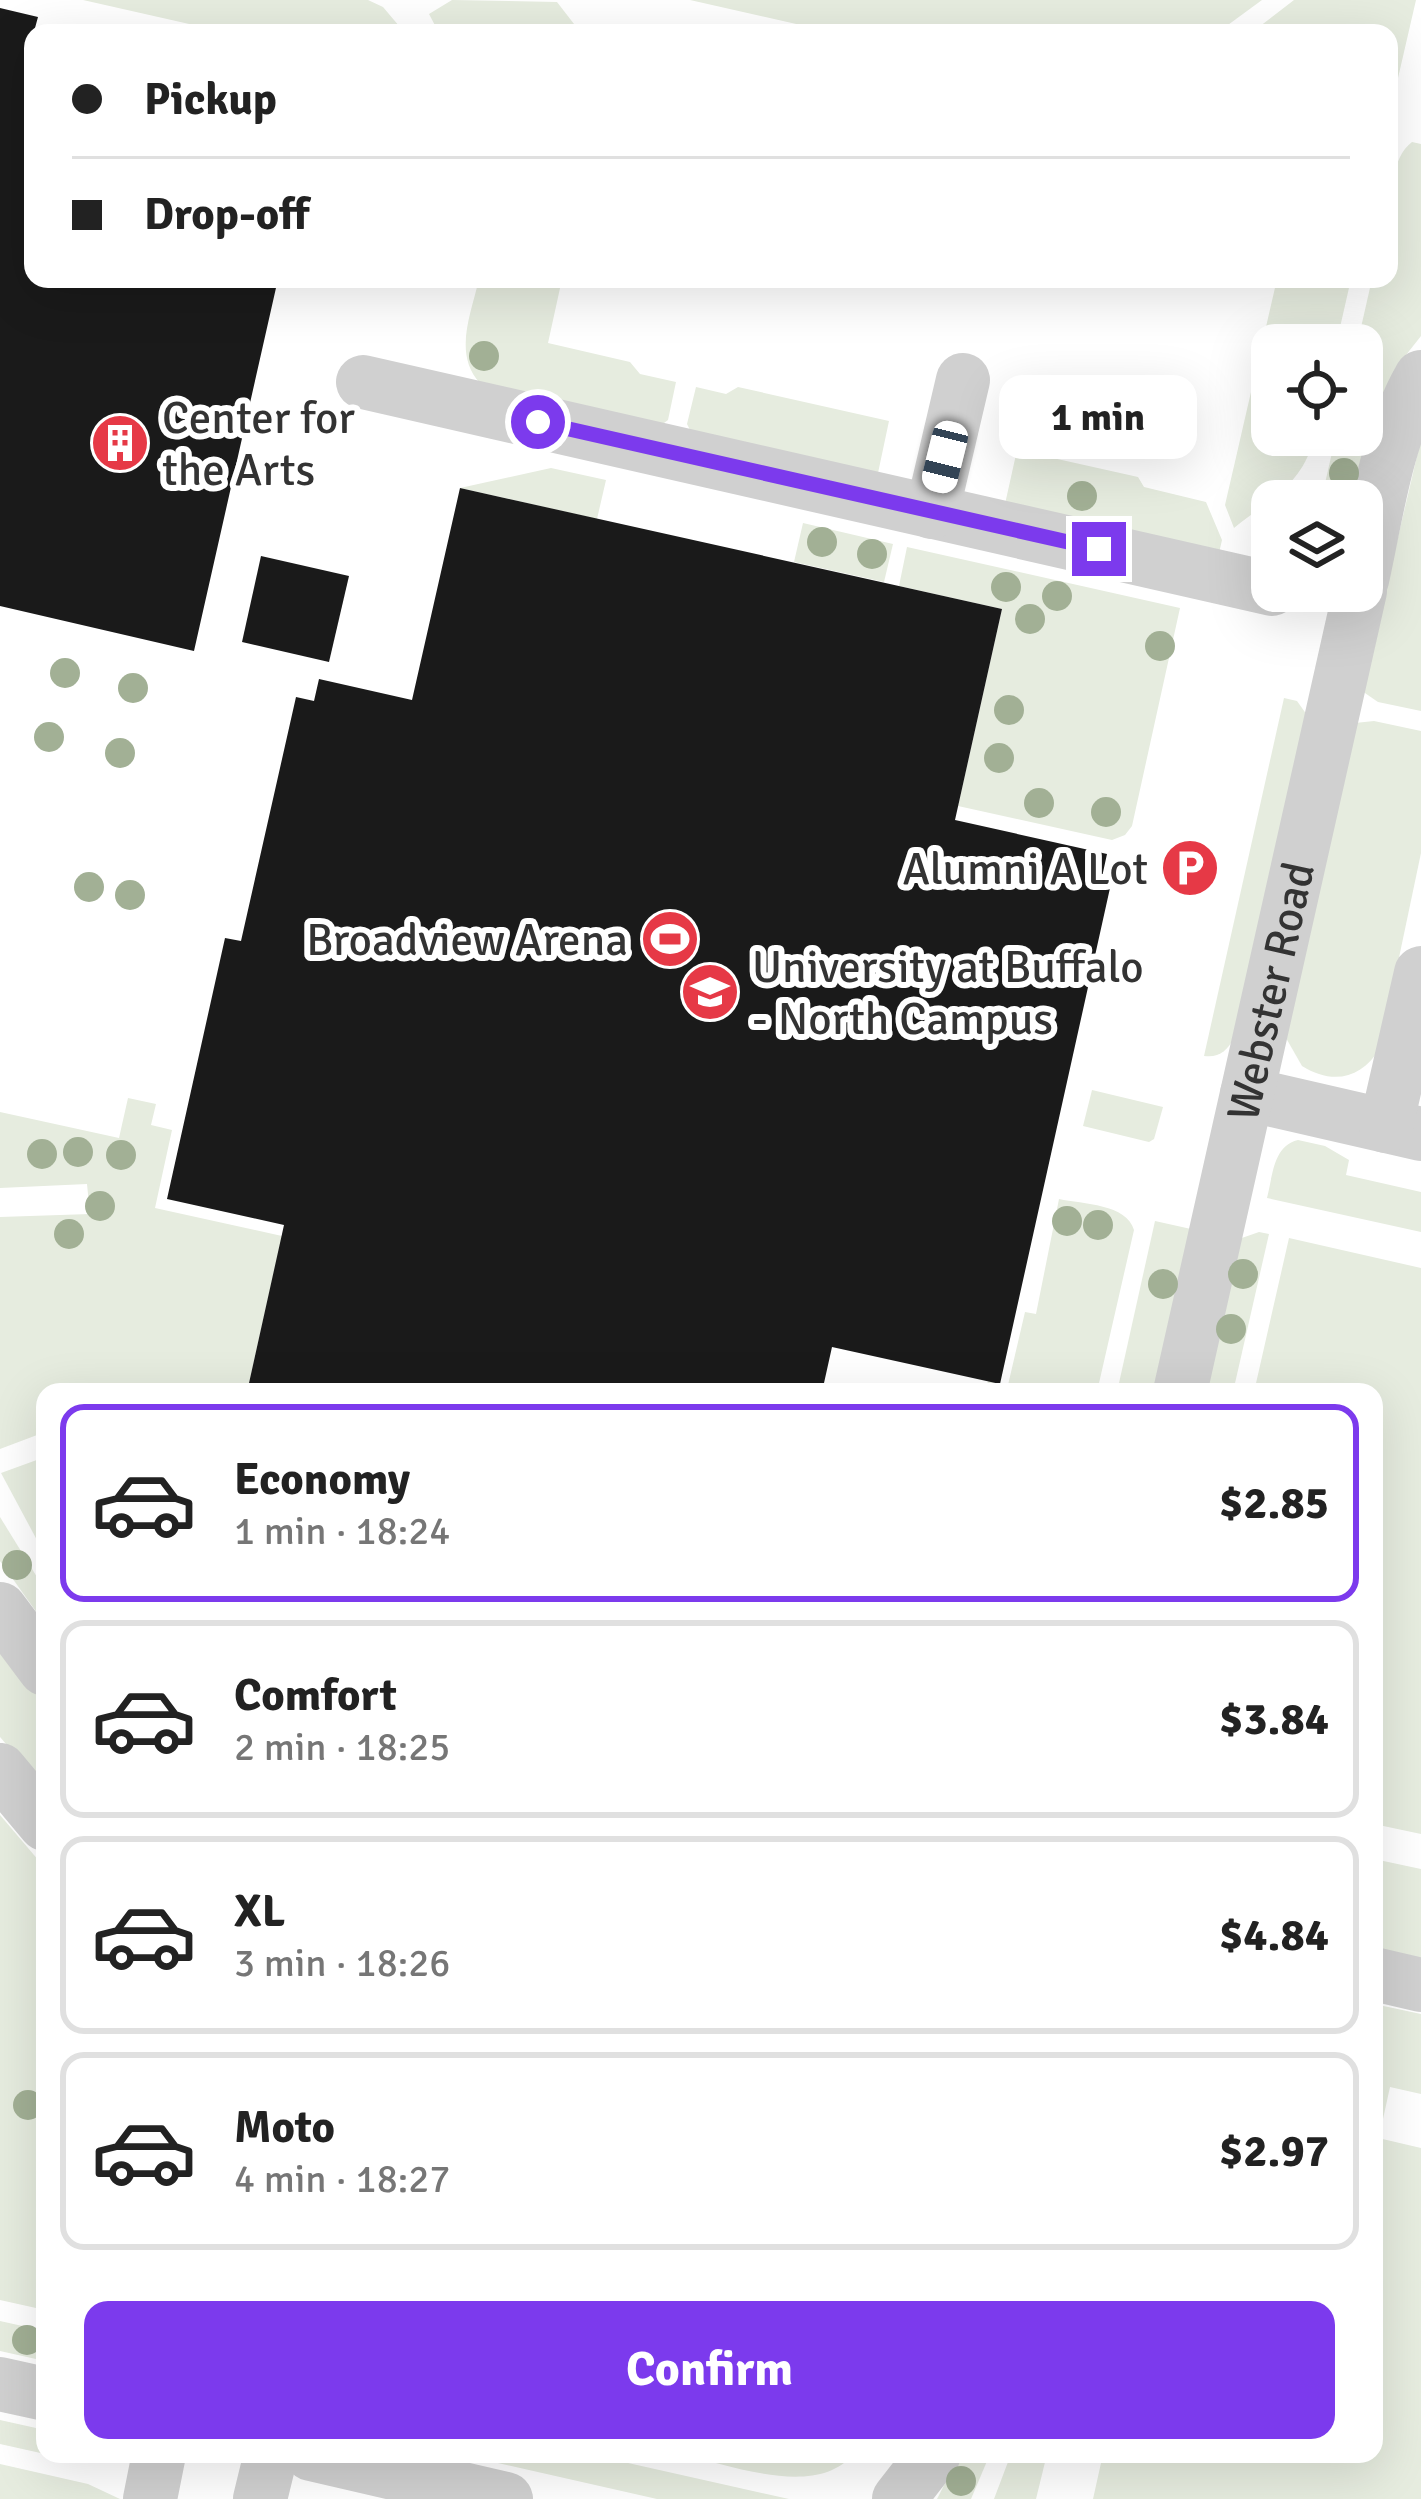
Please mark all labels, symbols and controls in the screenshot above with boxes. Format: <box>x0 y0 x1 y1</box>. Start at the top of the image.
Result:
text: Pickup <box>144 72 277 127</box>
text: Drop-off <box>144 187 309 242</box>
map controls <box>1251 324 1383 612</box>
button: locate <box>1251 324 1383 456</box>
callout: 1 min <box>1000 375 1198 459</box>
place label: Center for the Arts <box>162 391 355 498</box>
text: 1 min <box>1051 393 1145 441</box>
route start <box>511 395 565 449</box>
building icon: Center for the Arts <box>89 412 151 474</box>
car <box>919 418 971 496</box>
button: layers <box>1251 480 1383 612</box>
route end <box>1072 522 1126 576</box>
parking icon: Alumni A Lot <box>1159 837 1221 899</box>
place label: Alumni A Lot <box>903 842 1148 897</box>
street label: Webster Road <box>1216 857 1327 1126</box>
sports icon: Broadview Arena <box>639 908 701 970</box>
place label: Broadview Arena <box>306 913 628 968</box>
place label: University at Buffalo - North Campus <box>752 940 1144 1047</box>
school or university icon: University at Buffalo - North Campus <box>679 961 741 1023</box>
icon: car <box>90 1449 198 1557</box>
text: Economy <box>234 1452 410 1507</box>
text: $2.85 <box>1219 1476 1329 1531</box>
text: 1 min · 18:24 <box>234 1507 450 1555</box>
icon: car <box>90 1665 198 1773</box>
text: Comfort <box>234 1668 397 1723</box>
text: $3.84 <box>1219 1692 1329 1747</box>
text: 2 min · 18:25 <box>234 1723 450 1771</box>
icon: car <box>90 1881 198 1989</box>
text: XL <box>234 1884 285 1939</box>
text: $4.84 <box>1219 1908 1329 1963</box>
text: 3 min · 18:26 <box>234 1939 450 1987</box>
icon: car <box>90 2097 198 2205</box>
text: Moto <box>234 2100 335 2155</box>
text: $2.97 <box>1219 2124 1329 2179</box>
text: 4 min · 18:27 <box>234 2155 450 2203</box>
button: Confirm <box>84 2301 1335 2439</box>

